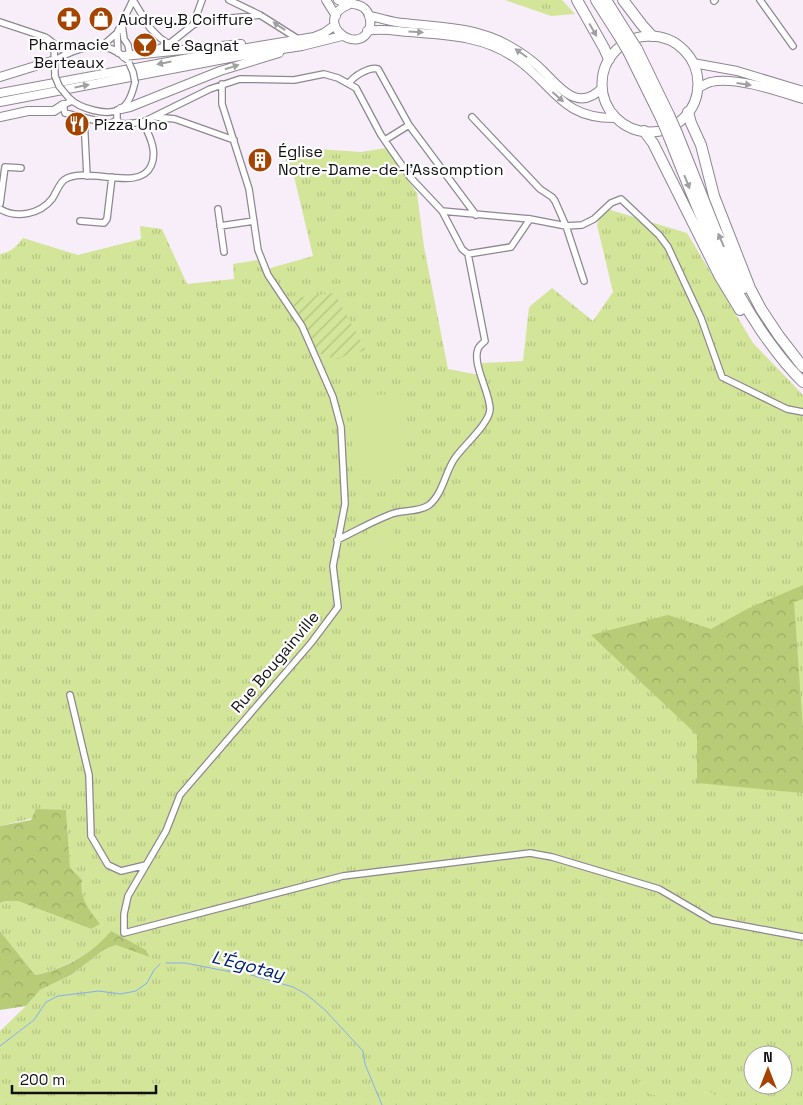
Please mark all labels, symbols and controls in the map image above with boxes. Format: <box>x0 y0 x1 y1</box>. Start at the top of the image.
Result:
pharmacy icon: Pharmacie Berteaux <box>56 6 82 32</box>
shop icon: Audrey.B Coiffure <box>88 6 114 32</box>
place label: Audrey.B Coiffure <box>118 9 253 30</box>
one-way arrow <box>273 22 286 31</box>
one-way arrow <box>589 23 598 36</box>
one-way arrow <box>408 29 424 37</box>
bar icon: Le Sagnat <box>132 32 158 58</box>
place label: Pharmacie Berteaux <box>29 34 109 73</box>
place label: Le Sagnat <box>162 35 239 56</box>
one-way arrow <box>514 48 528 58</box>
one-way arrow <box>155 59 171 67</box>
one-way arrow <box>225 63 240 71</box>
one-way arrow <box>737 80 753 88</box>
one-way arrow <box>75 81 91 89</box>
one-way arrow <box>551 92 564 103</box>
restaurant icon: Pizza Uno <box>64 111 90 137</box>
place label: Pizza Uno <box>94 114 168 135</box>
place label: Église Notre-Dame-de-l'Assomption <box>278 141 504 180</box>
building icon: Église Notre-Dame-de-l'Assomption <box>247 147 273 173</box>
one-way arrow <box>683 175 691 189</box>
one-way arrow <box>716 233 725 248</box>
street label: Rue Bougainville <box>226 607 324 717</box>
water label: L'Égotay <box>209 945 288 985</box>
north arrow <box>743 1045 793 1095</box>
text: N <box>763 1048 773 1066</box>
scale bar <box>12 1062 156 1094</box>
text: 200 m <box>20 1070 65 1089</box>

